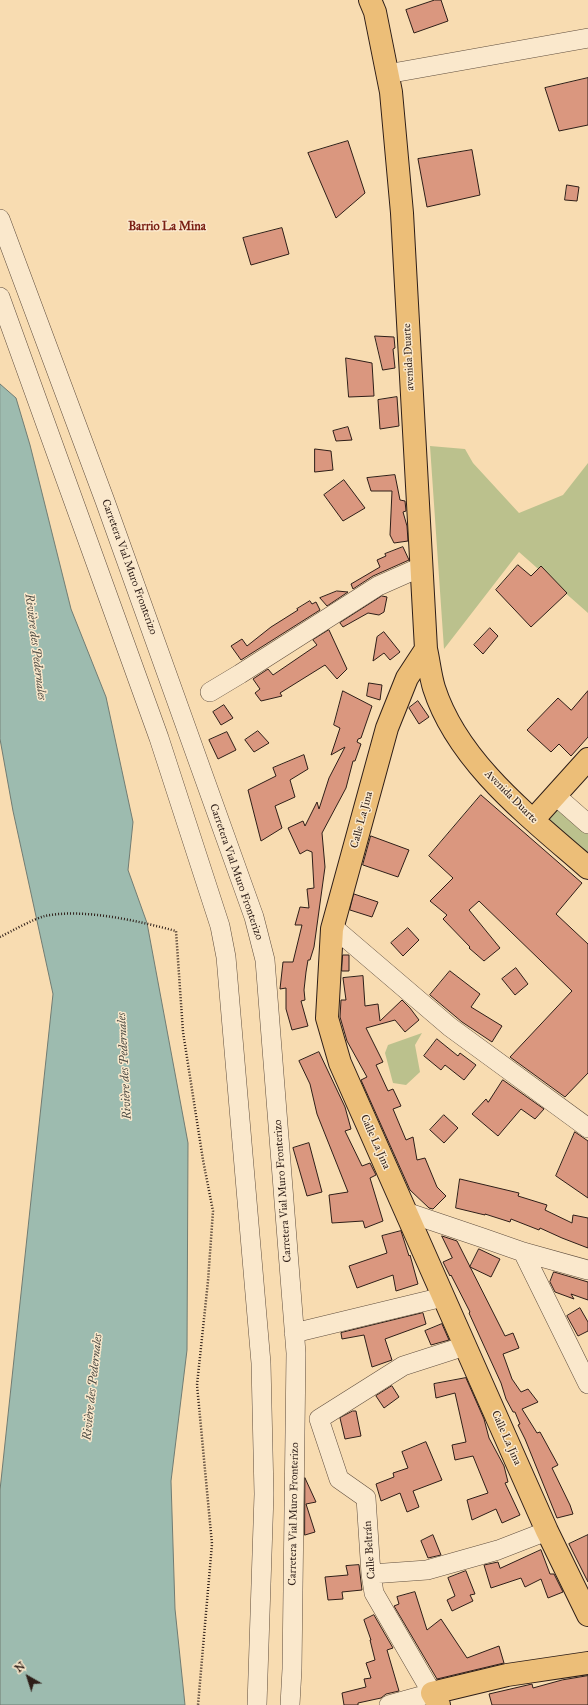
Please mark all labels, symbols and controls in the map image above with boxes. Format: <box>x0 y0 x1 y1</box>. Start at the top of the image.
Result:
district label: Barrio La Mina <box>128 220 206 234</box>
street label: avenida Duarte <box>401 323 417 391</box>
street label: Carretera Vial Muro Fronterizo <box>98 497 160 637</box>
water label: Rivière des Pedernales <box>21 593 49 701</box>
street label: Avenida Duarte <box>482 768 540 826</box>
street label: Calle La Jina <box>348 790 376 850</box>
street label: Carretera Vial Muro Fronterizo <box>206 802 266 942</box>
water label: Rivière des Pedernales <box>115 1012 135 1120</box>
street label: Calle La Jina <box>357 1113 393 1171</box>
street label: Carretera Vial Muro Fronterizo <box>271 1119 295 1263</box>
water label: Rivière des Pedernales <box>80 1333 106 1441</box>
street label: Calle La Jina <box>488 1409 524 1467</box>
street label: Carretera Vial Muro Fronterizo <box>286 1442 302 1586</box>
street label: Calle Beltrán <box>361 1520 379 1580</box>
north arrow <box>8 1657 48 1697</box>
text: N <box>12 1659 28 1675</box>

